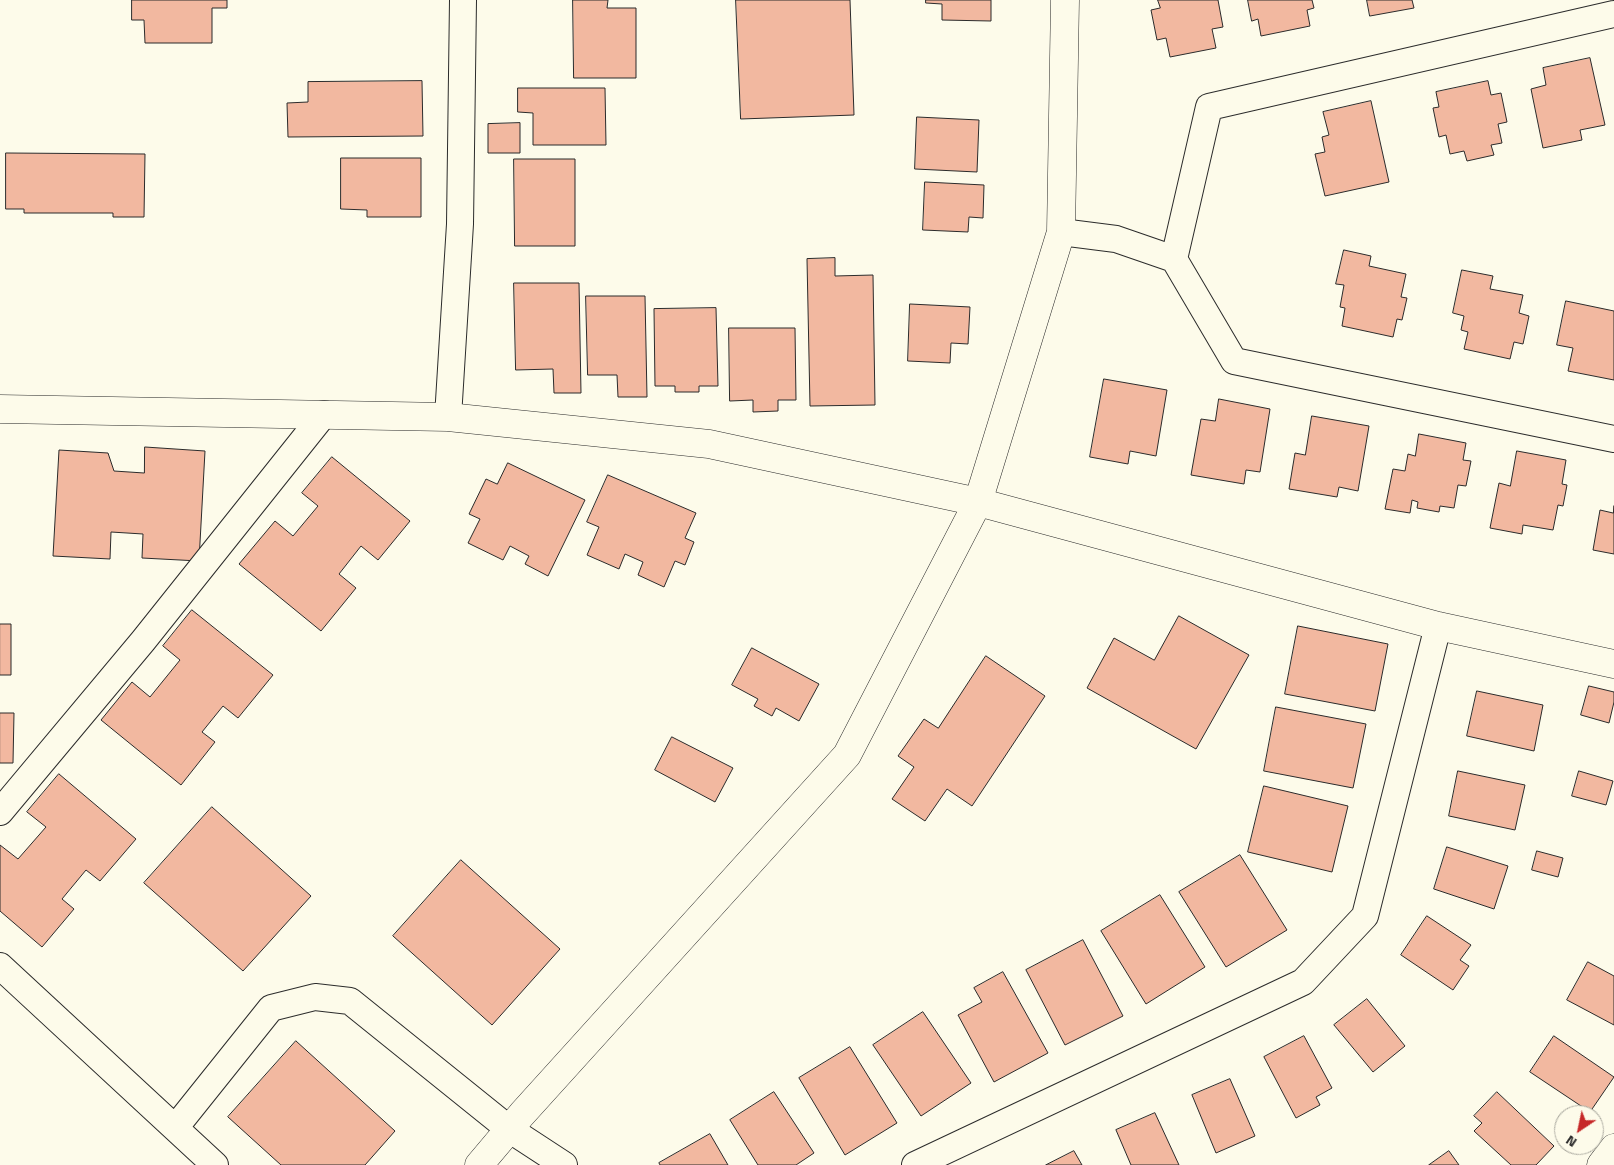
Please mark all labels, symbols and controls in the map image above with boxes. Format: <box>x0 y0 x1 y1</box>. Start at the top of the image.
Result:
north arrow <box>1554 1105 1604 1155</box>
text: N <box>1561 1131 1581 1153</box>

